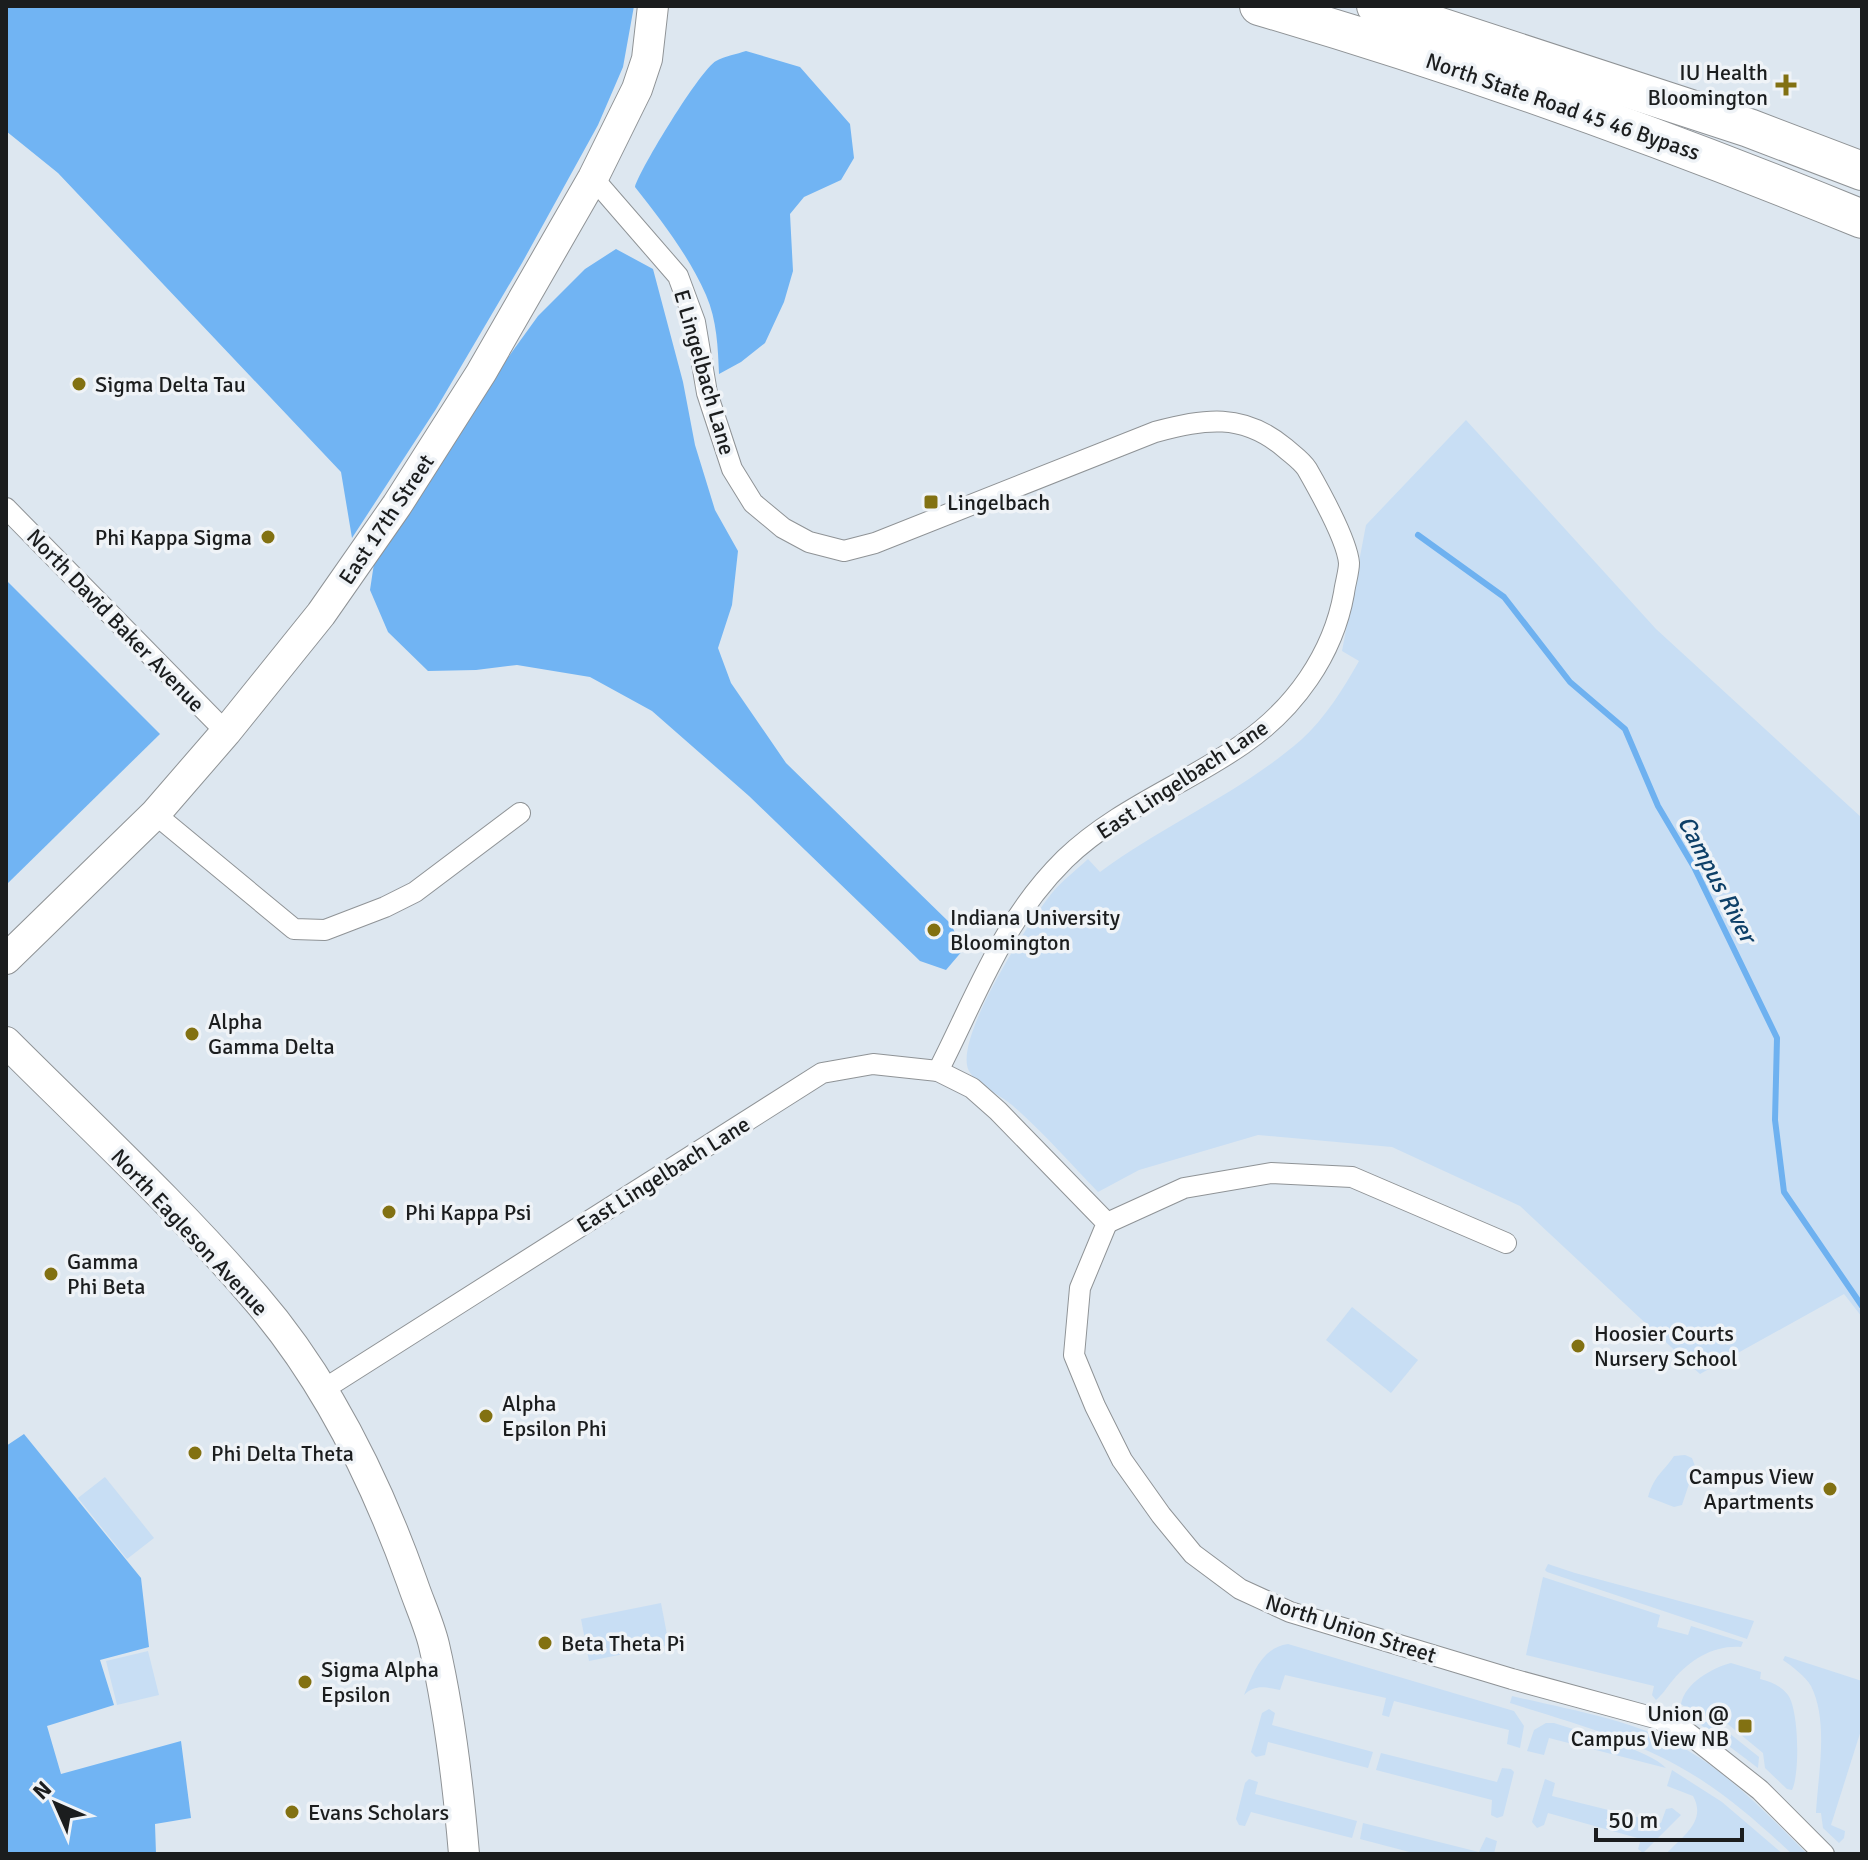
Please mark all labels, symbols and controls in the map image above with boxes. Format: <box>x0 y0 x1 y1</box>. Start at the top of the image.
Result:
street label: North State Road 45 46 Bypass <box>1422 47 1703 166</box>
place label: IU Health Bloomington <box>1648 59 1768 111</box>
marker: IU Health Bloomington <box>1775 74 1797 96</box>
street label: E Lingelbach Lane <box>668 286 741 458</box>
place label: Sigma Delta Tau <box>95 371 246 398</box>
marker: Sigma Delta Tau <box>70 375 88 393</box>
street label: East 17th Street <box>333 449 440 590</box>
place label: Lingelbach <box>947 489 1050 516</box>
marker: Lingelbach <box>922 493 940 511</box>
street label: North David Baker Avenue <box>21 523 210 718</box>
place label: Phi Kappa Sigma <box>95 524 252 551</box>
marker: Phi Kappa Sigma <box>259 528 277 546</box>
street label: East Lingelbach Lane <box>1091 714 1273 845</box>
water label: Campus River <box>1671 810 1764 950</box>
place label: Indiana University Bloomington <box>950 904 1121 956</box>
marker: Indiana University Bloomington <box>925 921 943 939</box>
place label: Alpha Gamma Delta <box>208 1008 335 1060</box>
marker: Alpha Gamma Delta <box>183 1025 201 1043</box>
street label: East Lingelbach Lane <box>572 1110 755 1239</box>
street label: North Eagleson Avenue <box>105 1143 274 1321</box>
place label: Phi Kappa Psi <box>405 1199 532 1226</box>
marker: Phi Kappa Psi <box>380 1203 398 1221</box>
place label: Gamma Phi Beta <box>67 1248 145 1300</box>
marker: Gamma Phi Beta <box>42 1265 60 1283</box>
place label: Hoosier Courts Nursery School <box>1594 1320 1737 1372</box>
marker: Hoosier Courts Nursery School <box>1569 1337 1587 1355</box>
place label: Alpha Epsilon Phi <box>502 1390 607 1442</box>
marker: Alpha Epsilon Phi <box>477 1407 495 1425</box>
place label: Phi Delta Theta <box>211 1440 354 1467</box>
marker: Phi Delta Theta <box>186 1444 204 1462</box>
place label: Campus View Apartments <box>1689 1463 1814 1515</box>
marker: Campus View Apartments <box>1821 1480 1839 1498</box>
street label: North Union Street <box>1262 1588 1440 1669</box>
place label: Beta Theta Pi <box>561 1630 685 1657</box>
marker: Beta Theta Pi <box>536 1634 554 1652</box>
place label: Sigma Alpha Epsilon <box>321 1656 439 1708</box>
marker: Sigma Alpha Epsilon <box>296 1673 314 1691</box>
place label: Union @ Campus View NB <box>1571 1700 1729 1752</box>
marker: Union @ Campus View NB <box>1736 1717 1754 1735</box>
north arrow <box>16 1764 96 1844</box>
text: N <box>27 1775 57 1805</box>
scale bar <box>1596 1792 1742 1842</box>
place label: Evans Scholars <box>308 1799 449 1826</box>
marker: Evans Scholars <box>283 1803 301 1821</box>
text: 50 m <box>1608 1805 1658 1835</box>

